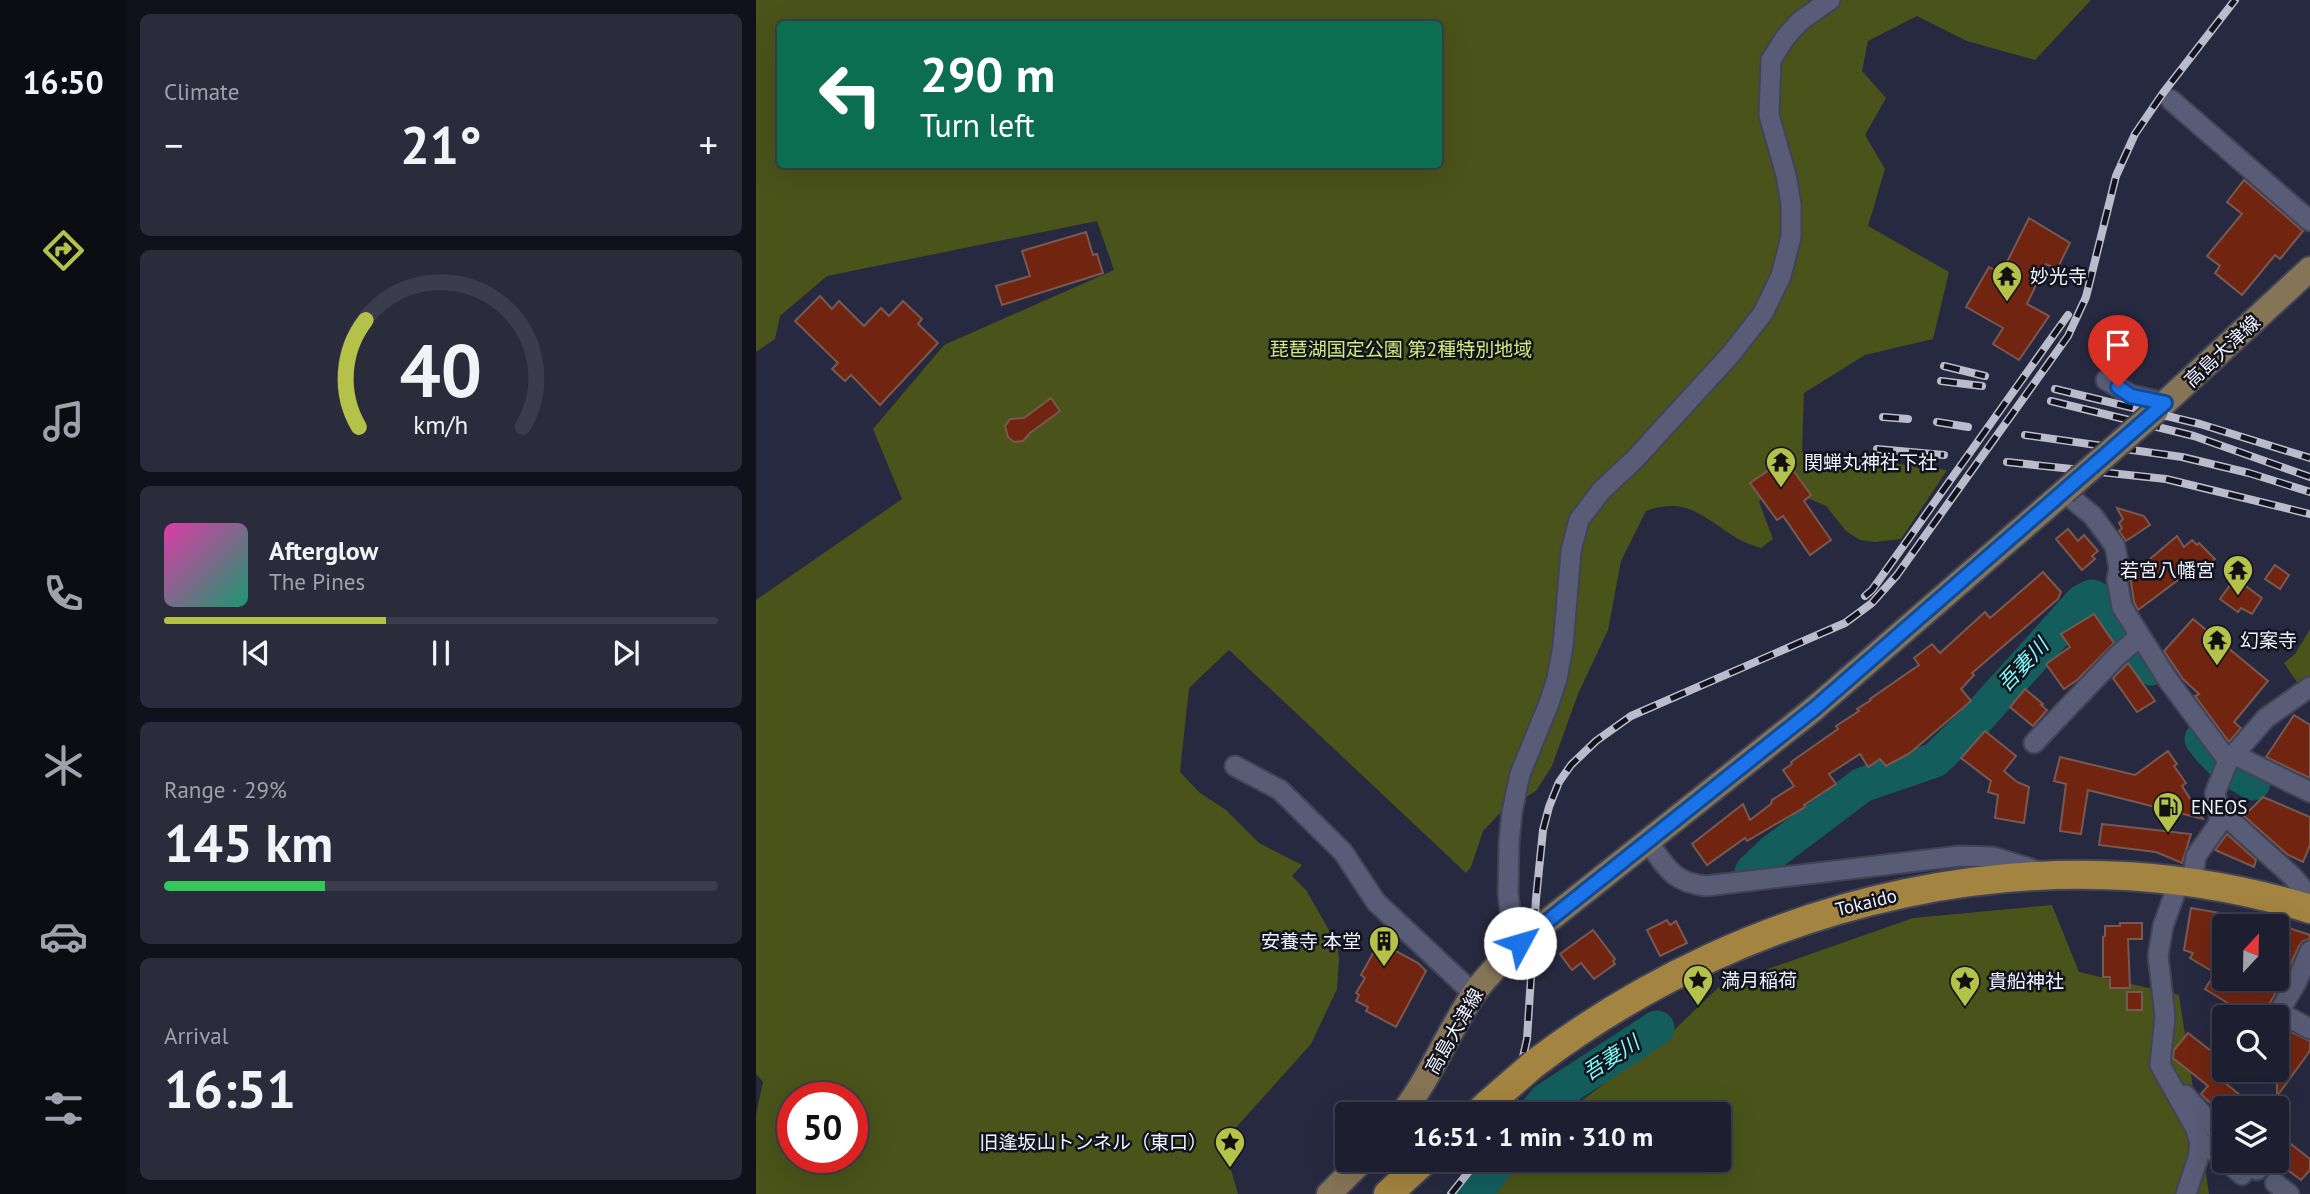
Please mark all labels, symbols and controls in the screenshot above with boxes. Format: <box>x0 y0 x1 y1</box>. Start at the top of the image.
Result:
text: 290 m <box>920 42 1055 106</box>
icon: left <box>805 49 896 140</box>
text: 16:50 <box>22 61 104 103</box>
text: Climate <box>164 77 239 106</box>
text: Turn left <box>920 104 1035 146</box>
text: 21° <box>400 111 482 178</box>
text: − <box>164 120 183 169</box>
text: + <box>699 120 718 169</box>
icon: directions <box>39 226 88 275</box>
temple icon: 妙光寺 <box>1990 259 2024 303</box>
place label: 妙光寺 <box>2030 264 2087 288</box>
street label: 高島大津線 <box>2179 310 2265 392</box>
pin <box>2088 315 2148 387</box>
text: 40 <box>400 323 482 417</box>
icon: arrive <box>2099 326 2137 364</box>
park label: 琵琶湖国定公園 第2種特別地域 <box>1270 337 1532 361</box>
icon: music <box>39 397 88 446</box>
text: km/h <box>414 409 468 441</box>
temple icon: 関蝉丸神社下社 <box>1764 445 1798 489</box>
place label: 関蝉丸神社下社 <box>1804 450 1937 474</box>
text: Afterglow <box>269 534 378 567</box>
temple icon: 若宮八幡宮 <box>2221 553 2255 597</box>
place label: 若宮八幡宮 <box>2120 558 2215 582</box>
text: The Pines <box>269 567 365 596</box>
icon: phone <box>39 569 88 618</box>
temple icon: 幻案寺 <box>2200 623 2234 667</box>
place label: 幻案寺 <box>2240 628 2297 652</box>
water label: 吾妻川 <box>1991 631 2055 697</box>
icon: previous <box>237 634 275 672</box>
icon: pause <box>422 634 460 672</box>
icon: next <box>607 634 645 672</box>
icon: climate <box>39 741 88 790</box>
text: Range · 29% <box>164 775 287 804</box>
fuel station icon: ENEOS <box>2151 790 2185 834</box>
place label: ENEOS <box>2191 795 2247 819</box>
text: 145 km <box>164 809 333 876</box>
street label: Tokaido <box>1833 883 1899 921</box>
position arrow <box>1483 906 1557 980</box>
icon: car <box>39 912 88 961</box>
north arrow <box>2212 914 2289 990</box>
map controls <box>2212 914 2289 1173</box>
building icon: 安養寺 本堂 <box>1367 924 1401 968</box>
place label: 安養寺 本堂 <box>1261 929 1361 953</box>
place icon: 満月稲荷 <box>1681 963 1715 1007</box>
place icon: 貴船神社 <box>1948 964 1982 1008</box>
place label: 満月稲荷 <box>1721 968 1797 992</box>
place label: 貴船神社 <box>1988 969 2064 993</box>
street label: 高島大津線 <box>1420 984 1488 1078</box>
button: search <box>2212 1005 2289 1082</box>
text: Arrival <box>164 1021 228 1050</box>
water label: 吾妻川 <box>1577 1028 1646 1086</box>
text: 16:51 <box>164 1055 296 1122</box>
speed limit sign: 50 <box>777 1082 868 1173</box>
icon: filters <box>39 1084 88 1133</box>
button: layers <box>2212 1096 2289 1173</box>
text: 16:51 · 1 min · 310 m <box>1413 1120 1653 1153</box>
place icon: 旧逢坂山トンネル（東口） <box>1213 1125 1247 1169</box>
place label: 旧逢坂山トンネル（東口） <box>979 1130 1207 1154</box>

